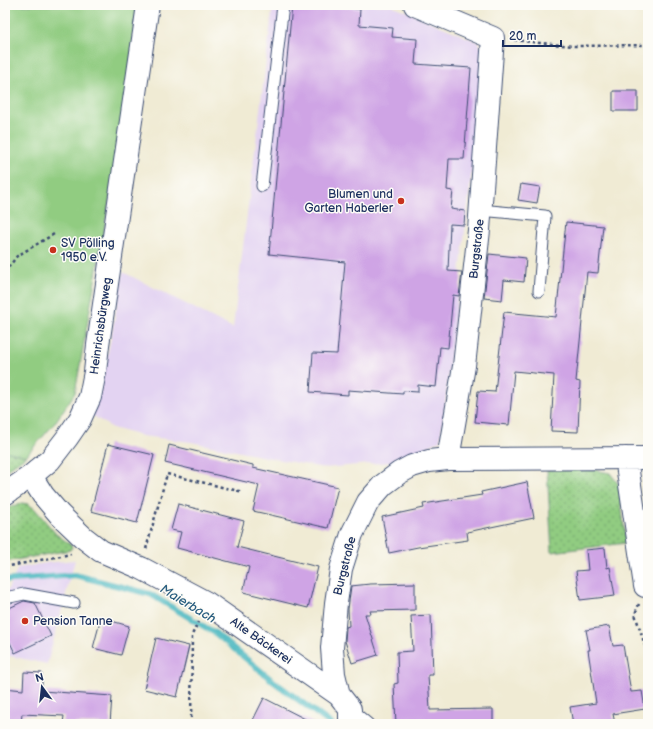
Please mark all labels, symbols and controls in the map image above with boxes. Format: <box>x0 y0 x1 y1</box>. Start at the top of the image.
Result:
scale bar <box>503 22 561 48</box>
text: 20 m <box>509 29 536 44</box>
place label: Blumen und Garten Haberler <box>304 187 394 216</box>
marker: Blumen und Garten Haberler <box>396 196 406 206</box>
street label: Burgstraße <box>466 218 488 280</box>
place label: SV Pölling 1950 e.V. <box>61 236 115 265</box>
marker: SV Pölling 1950 e.V. <box>48 245 58 255</box>
street label: Heinrichsbürgweg <box>87 276 115 376</box>
street label: Burgstraße <box>330 535 360 597</box>
water label: Maierbach <box>157 581 219 627</box>
place label: Pension Tanne <box>33 614 113 629</box>
street label: Alte Bäckerei <box>227 614 295 668</box>
marker: Pension Tanne <box>20 616 30 626</box>
north arrow <box>22 667 62 707</box>
text: N <box>34 670 45 685</box>

